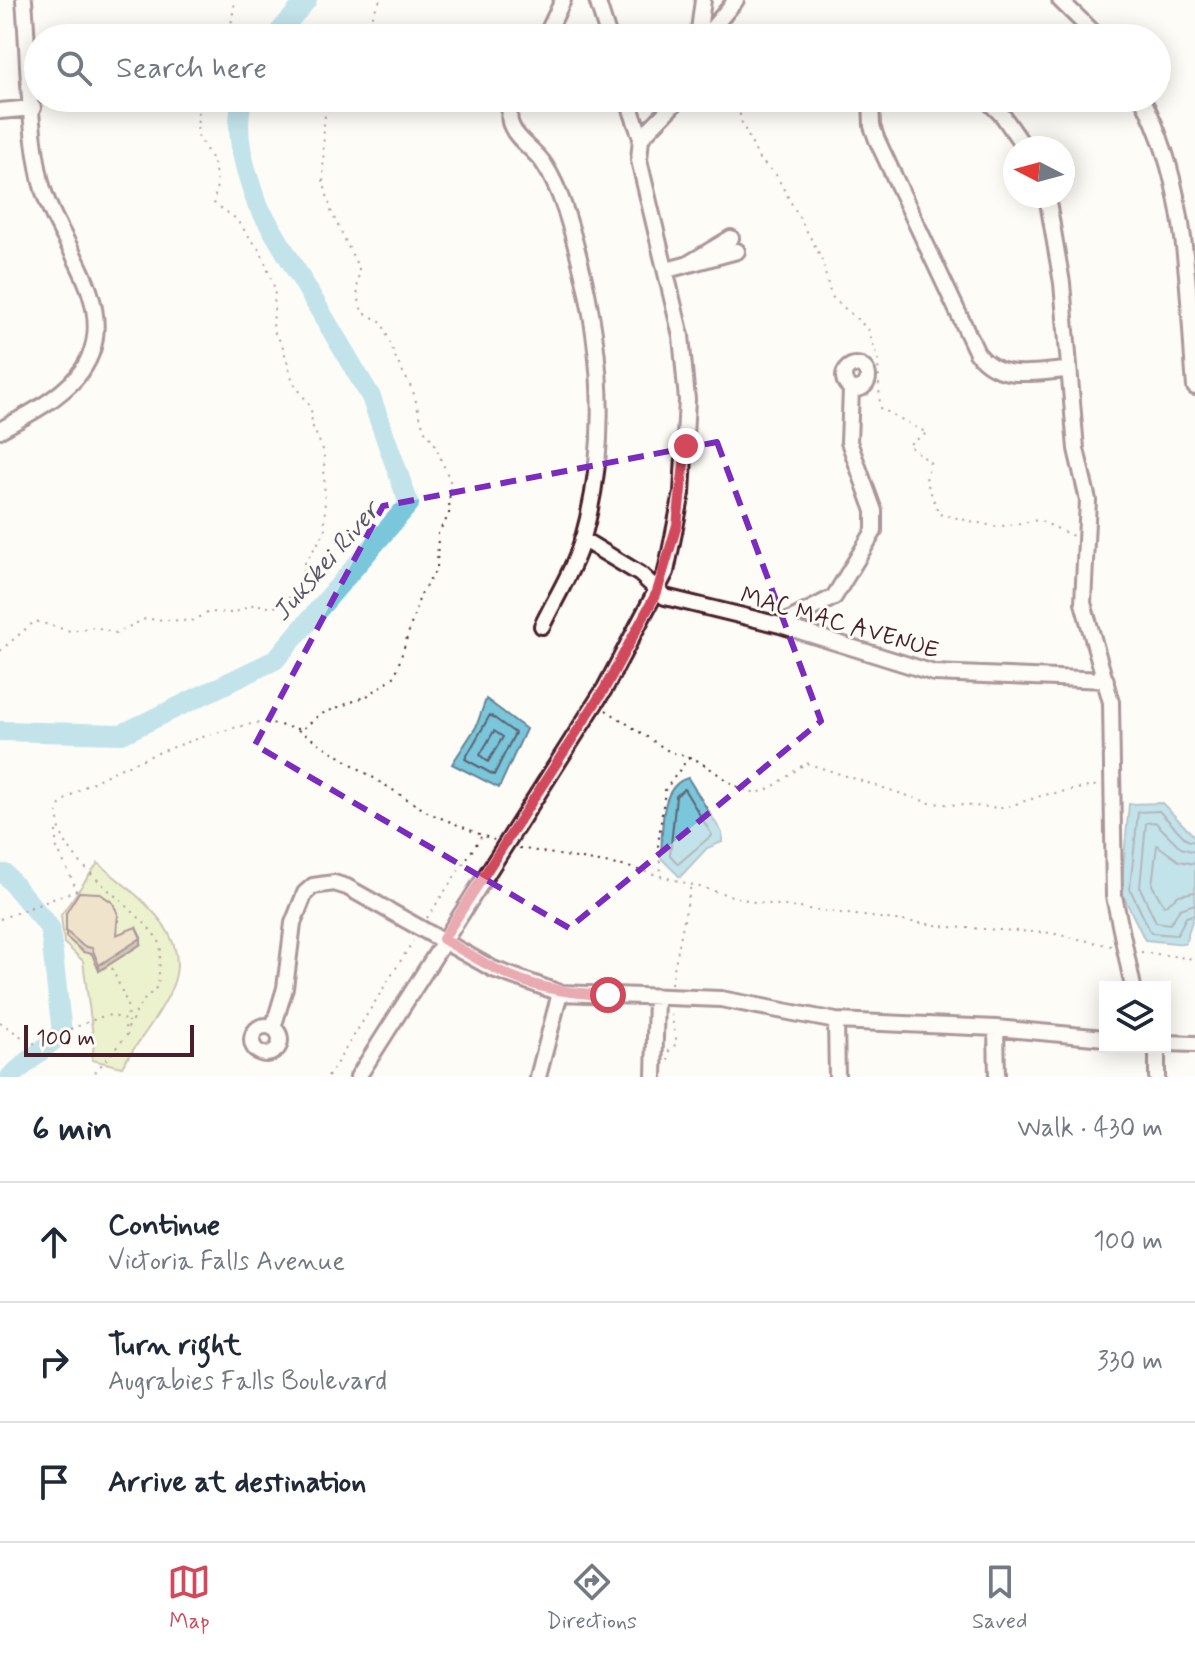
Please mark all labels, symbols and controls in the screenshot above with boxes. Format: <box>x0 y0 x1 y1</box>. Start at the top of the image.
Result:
search box <box>24 24 1171 112</box>
icon: search <box>52 46 96 90</box>
text: Search here <box>116 49 267 88</box>
north arrow <box>1003 136 1075 208</box>
route end <box>668 428 704 464</box>
water label: Jukskei River <box>265 493 390 629</box>
street label: MAC MAC AVENUE <box>737 580 943 667</box>
route start <box>590 977 626 1013</box>
map controls <box>1099 981 1171 1053</box>
button: layers <box>1099 981 1171 1053</box>
scale bar <box>24 1021 194 1057</box>
text: 100 m <box>36 1025 95 1053</box>
text: 6 min <box>32 1107 112 1152</box>
text: Walk · 430 m <box>1017 1112 1163 1146</box>
text: Continue <box>108 1206 220 1245</box>
icon: ahead <box>32 1220 76 1264</box>
text: 100 m <box>1093 1225 1163 1259</box>
text: Victoria Falls Avenue <box>108 1245 345 1279</box>
text: Turn right <box>108 1326 241 1365</box>
icon: right <box>32 1340 76 1384</box>
text: 330 m <box>1097 1345 1163 1379</box>
text: Augrabies Falls Boulevard <box>108 1365 387 1399</box>
icon: arrive <box>32 1460 76 1504</box>
text: Arrive at destination <box>108 1463 366 1502</box>
tab: Map <box>167 1560 211 1636</box>
tab: Directions <box>546 1560 637 1636</box>
tab: Saved <box>972 1560 1027 1636</box>

